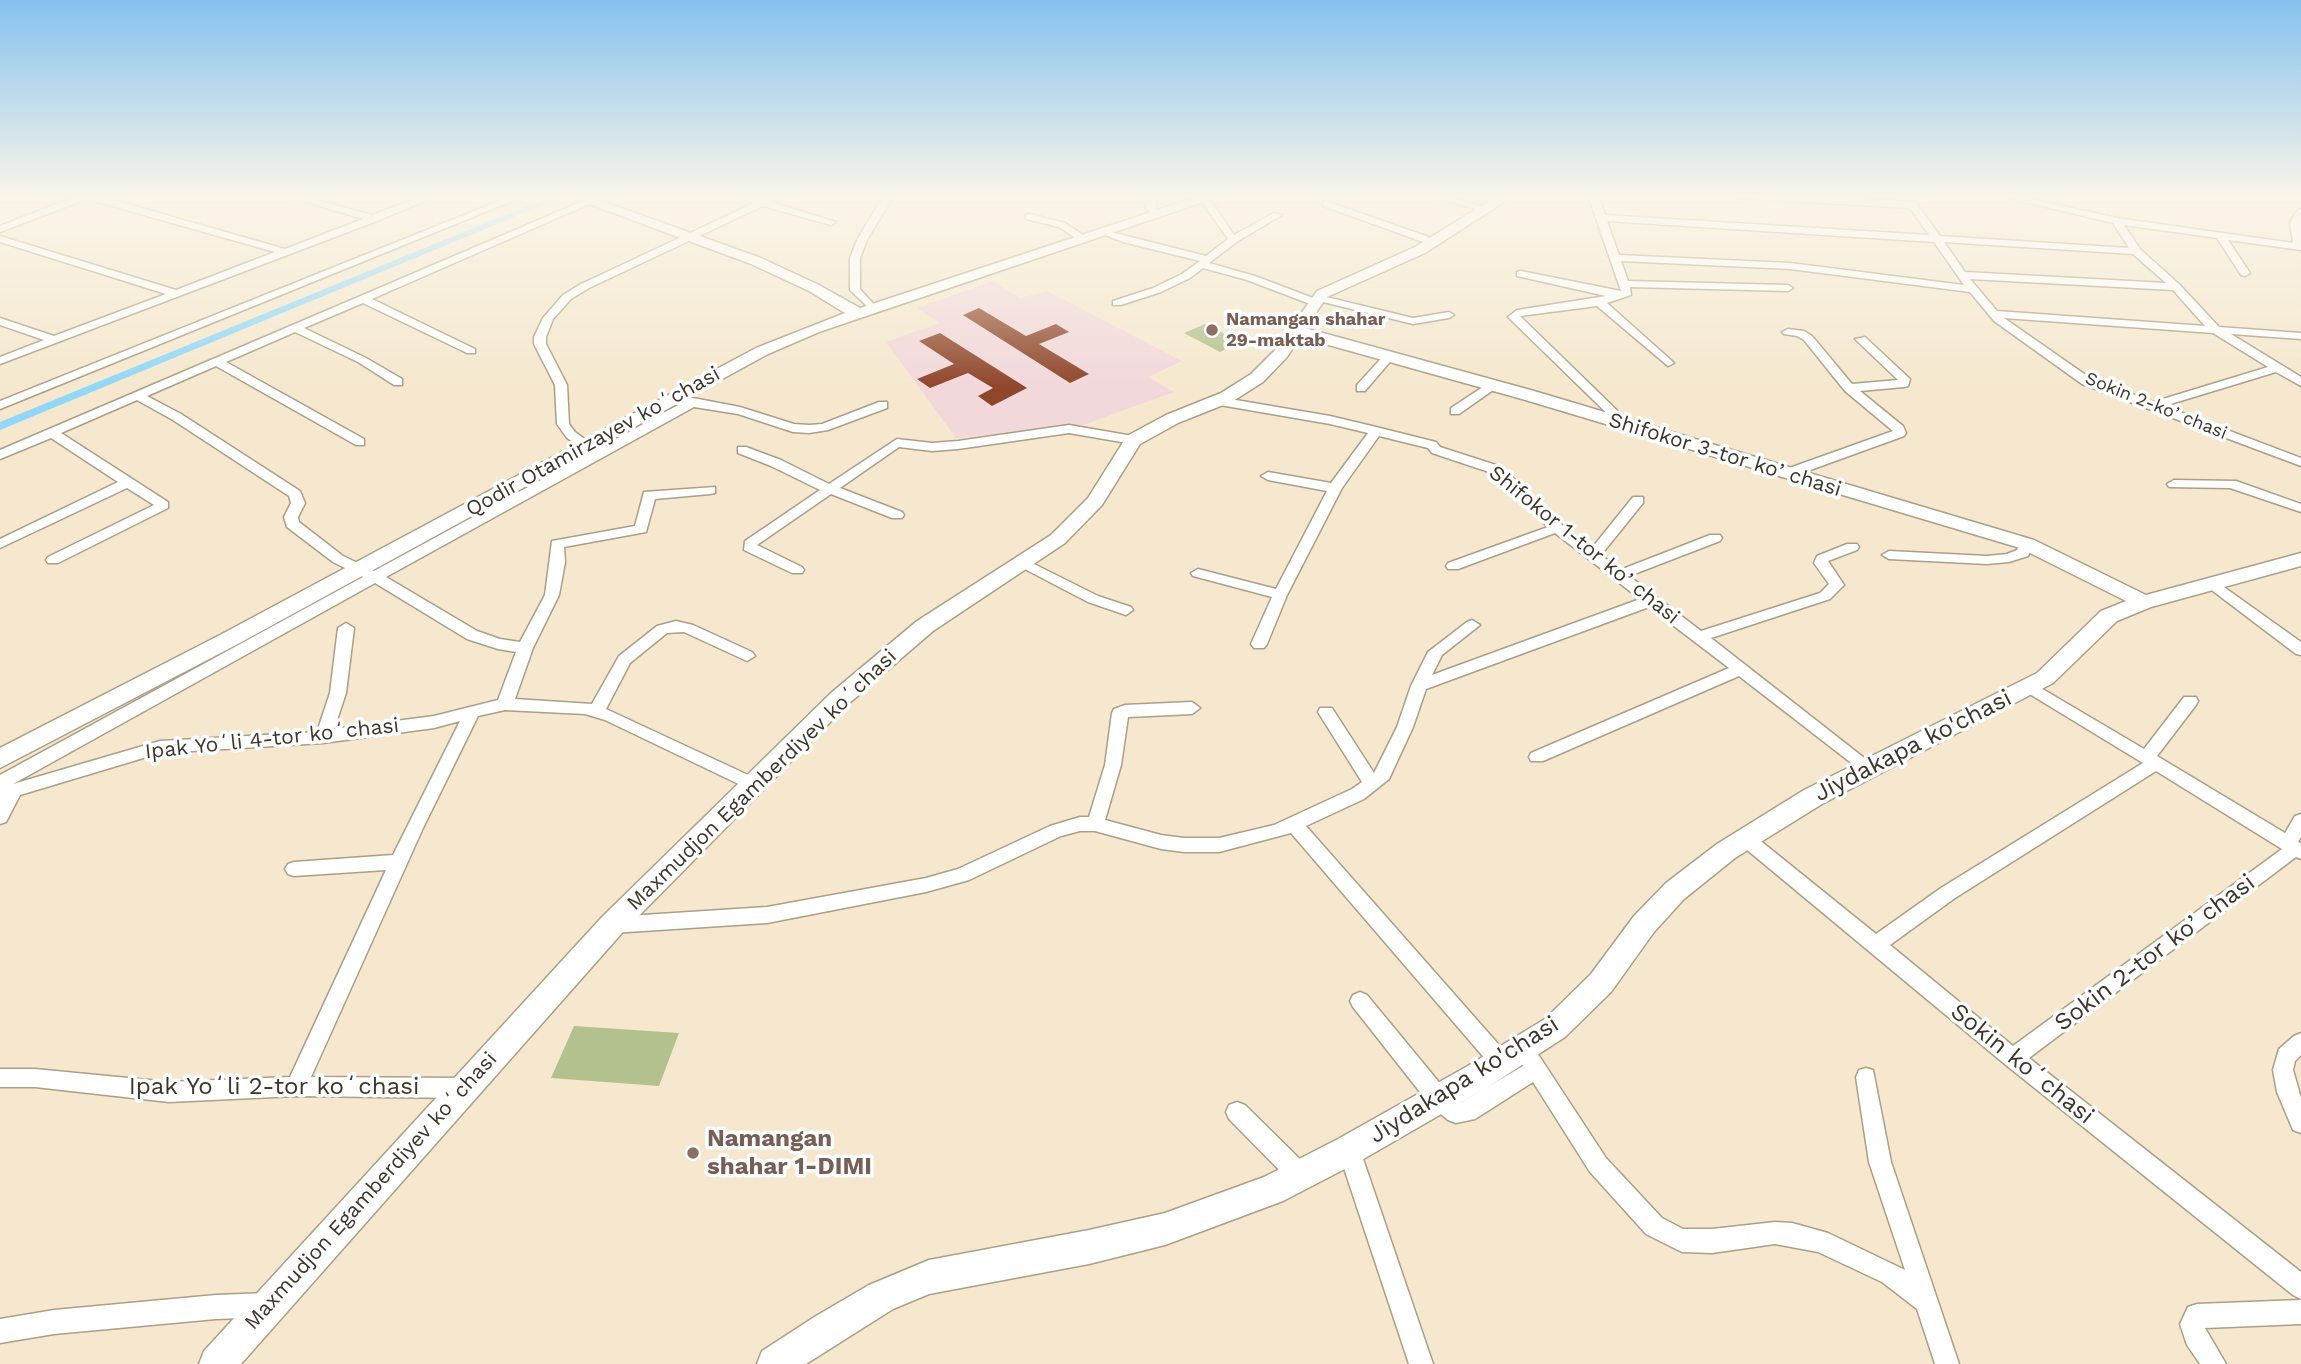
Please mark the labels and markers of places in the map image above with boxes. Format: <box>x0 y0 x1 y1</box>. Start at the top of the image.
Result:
place label: Namangan shahar 29-maktab <box>1226 309 1386 352</box>
marker: Namangan shahar 29-maktab <box>1204 322 1220 338</box>
place label: Namangan shahar 1-DIMI <box>707 1125 872 1181</box>
marker: Namangan shahar 1-DIMI <box>685 1145 701 1161</box>

